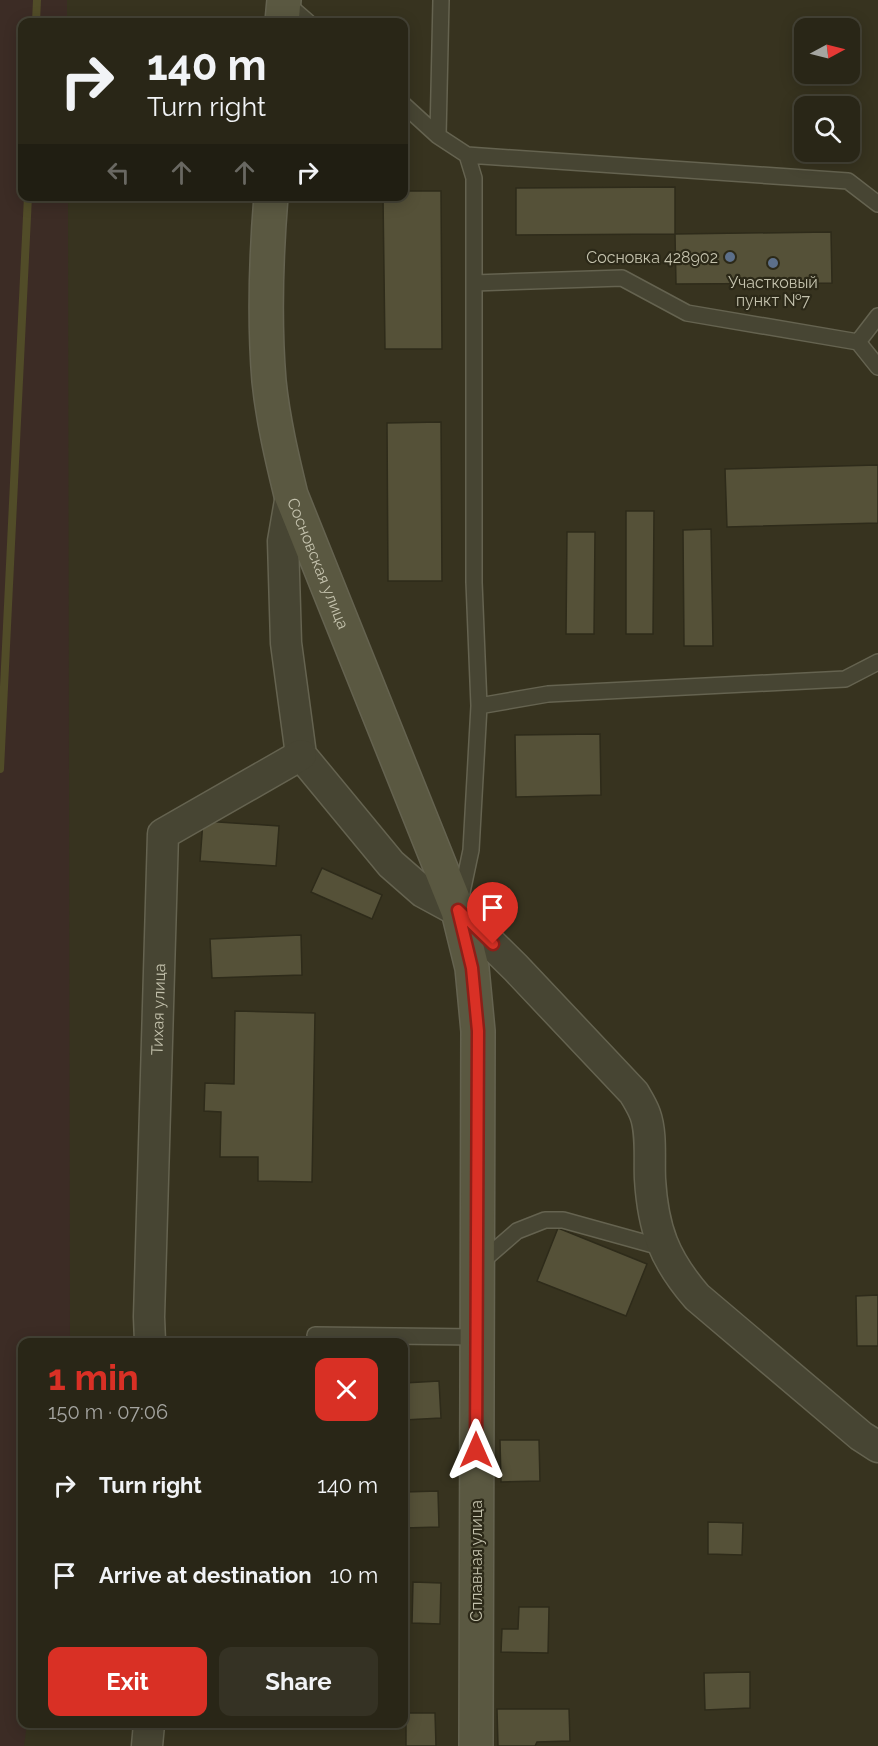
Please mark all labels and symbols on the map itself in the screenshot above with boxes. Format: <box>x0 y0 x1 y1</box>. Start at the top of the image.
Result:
north arrow <box>794 18 860 84</box>
place label: Сосновка 428902 <box>586 248 718 267</box>
marker: Сосновка 428902 <box>723 250 737 264</box>
marker: Участковый пункт №7 <box>766 256 780 270</box>
place label: Участковый пункт №7 <box>728 273 818 310</box>
street label: Сосновская улица <box>283 495 353 632</box>
pin <box>467 882 518 944</box>
street label: Тихая улица <box>148 963 169 1055</box>
position arrow <box>444 1418 508 1482</box>
street label: Сплавная улица <box>467 1500 486 1622</box>

